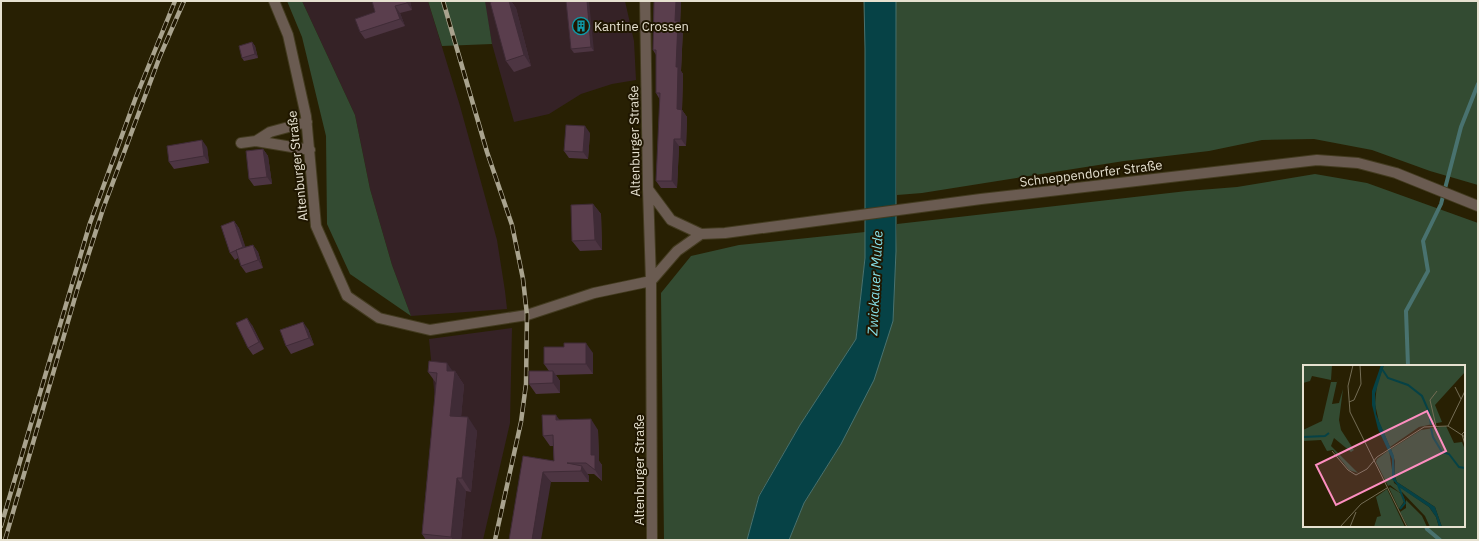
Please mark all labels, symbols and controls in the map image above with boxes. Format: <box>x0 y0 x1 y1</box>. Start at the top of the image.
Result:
building icon: Kantine Crossen <box>571 16 591 36</box>
place label: Kantine Crossen <box>594 18 689 35</box>
street label: Altenburger Straße <box>625 85 644 197</box>
street label: Altenburger Straße <box>283 110 312 222</box>
street label: Schneppendorfer Straße <box>1019 156 1163 191</box>
water label: Zwickauer Mulde <box>863 230 887 337</box>
inset map <box>1303 365 1465 527</box>
street label: Altenburger Straße <box>631 414 648 526</box>

